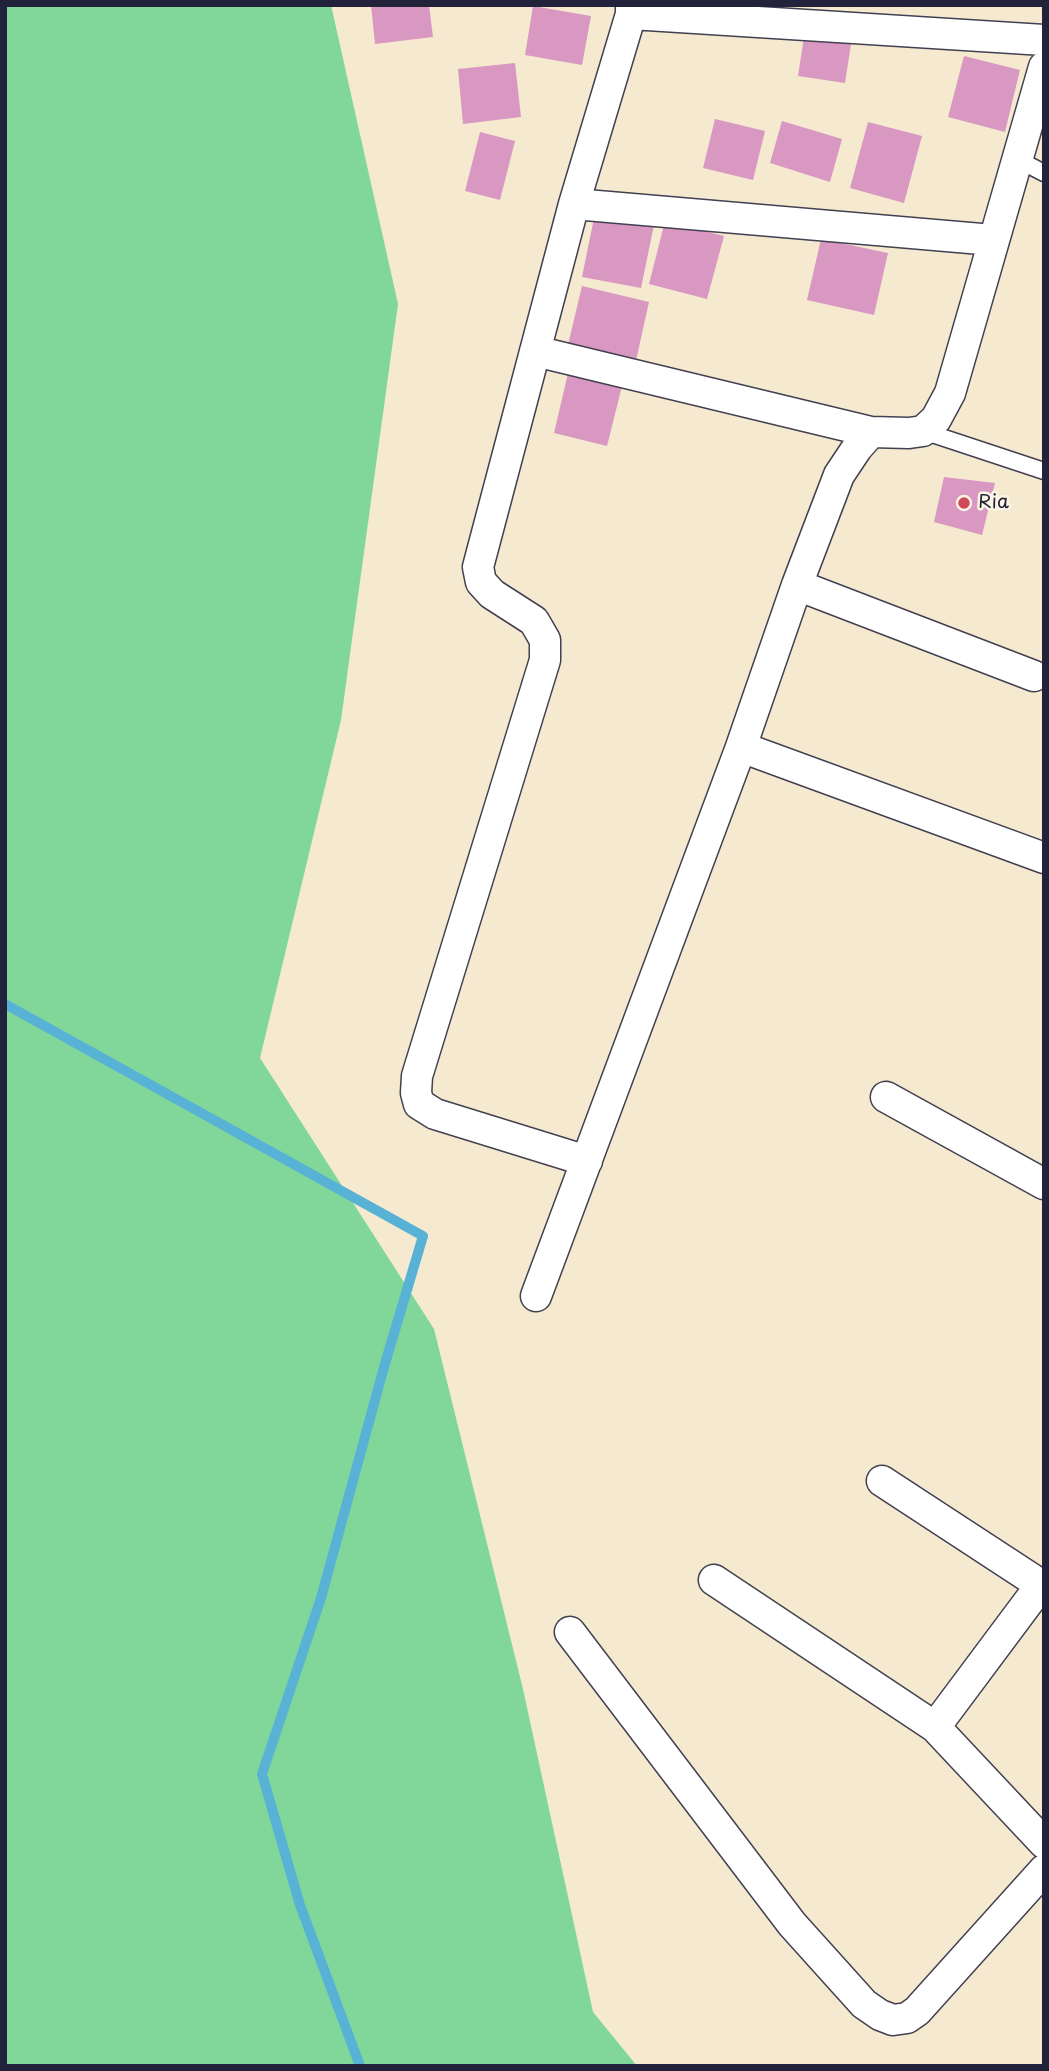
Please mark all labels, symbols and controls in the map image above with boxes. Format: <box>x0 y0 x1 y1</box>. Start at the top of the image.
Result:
place label: Ria <box>978 492 1009 514</box>
marker: Ria <box>956 495 972 511</box>

